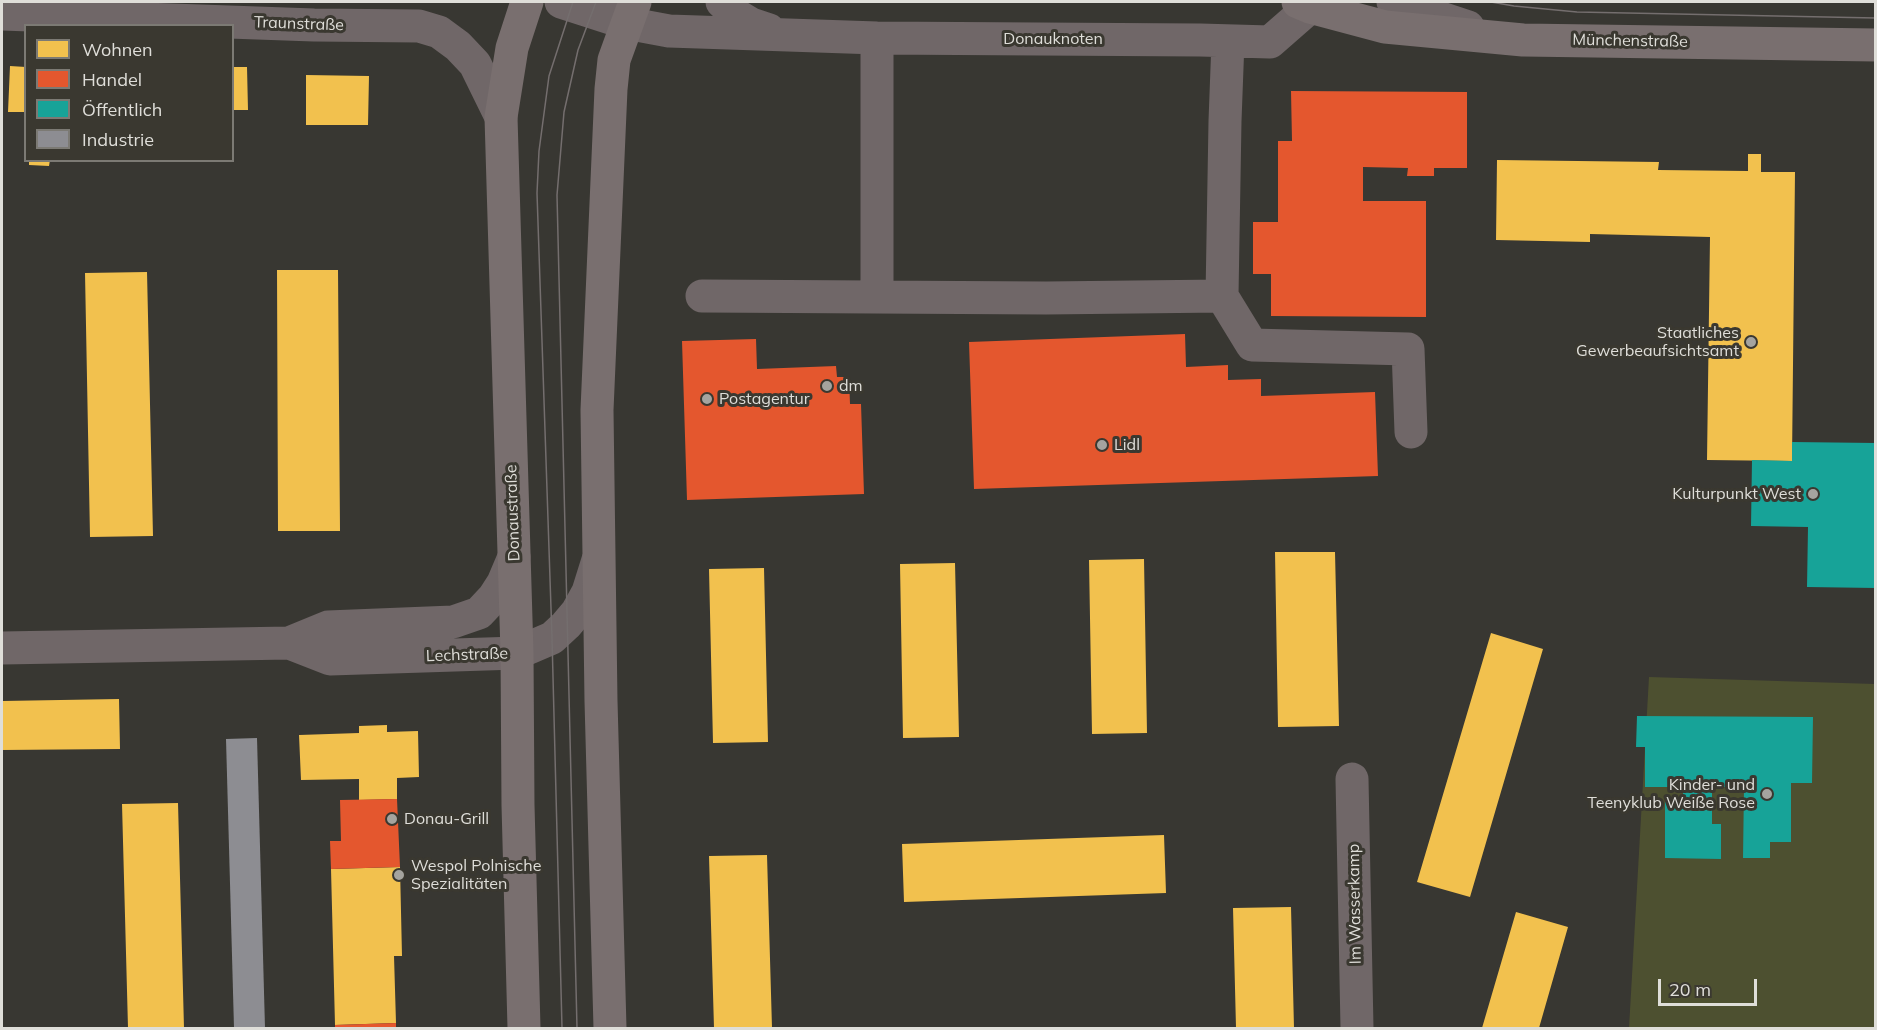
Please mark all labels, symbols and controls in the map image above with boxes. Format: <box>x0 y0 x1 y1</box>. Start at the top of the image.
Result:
street label: Traunstraße <box>254 13 344 35</box>
legend <box>24 24 234 162</box>
street label: Donauknoten <box>1003 29 1103 49</box>
street label: Münchenstraße <box>1572 30 1688 52</box>
text: Wohnen <box>82 38 153 61</box>
text: Handel <box>82 68 142 91</box>
text: Öffentlich <box>82 98 162 121</box>
text: Industrie <box>82 128 154 151</box>
place label: Staatliches Gewerbeaufsichtsamt <box>1576 323 1739 361</box>
marker: Staatliches Gewerbeaufsichtsamt <box>1744 335 1758 349</box>
place label: dm <box>839 376 863 396</box>
marker: dm <box>820 379 834 393</box>
place label: Postagentur <box>719 389 810 409</box>
marker: Postagentur <box>700 392 714 406</box>
place label: Lidl <box>1114 435 1140 455</box>
marker: Lidl <box>1095 438 1109 452</box>
street label: Donaustraße <box>502 464 524 562</box>
place label: Kulturpunkt West <box>1672 484 1801 504</box>
marker: Kulturpunkt West <box>1806 487 1820 501</box>
street label: Lechstraße <box>426 644 508 666</box>
place label: Kinder- und Teenyklub Weiße Rose <box>1587 775 1755 813</box>
marker: Kinder- und Teenyklub Weiße Rose <box>1760 787 1774 801</box>
place label: Donau-Grill <box>404 809 489 829</box>
marker: Donau-Grill <box>385 812 399 826</box>
street label: Im Wasserkamp <box>1344 844 1366 964</box>
place label: Wespol Polnische Spezialitäten <box>411 856 541 894</box>
marker: Wespol Polnische Spezialitäten <box>392 868 406 882</box>
scale bar <box>1661 967 1760 1005</box>
text: 20 m <box>1669 978 1711 1001</box>

